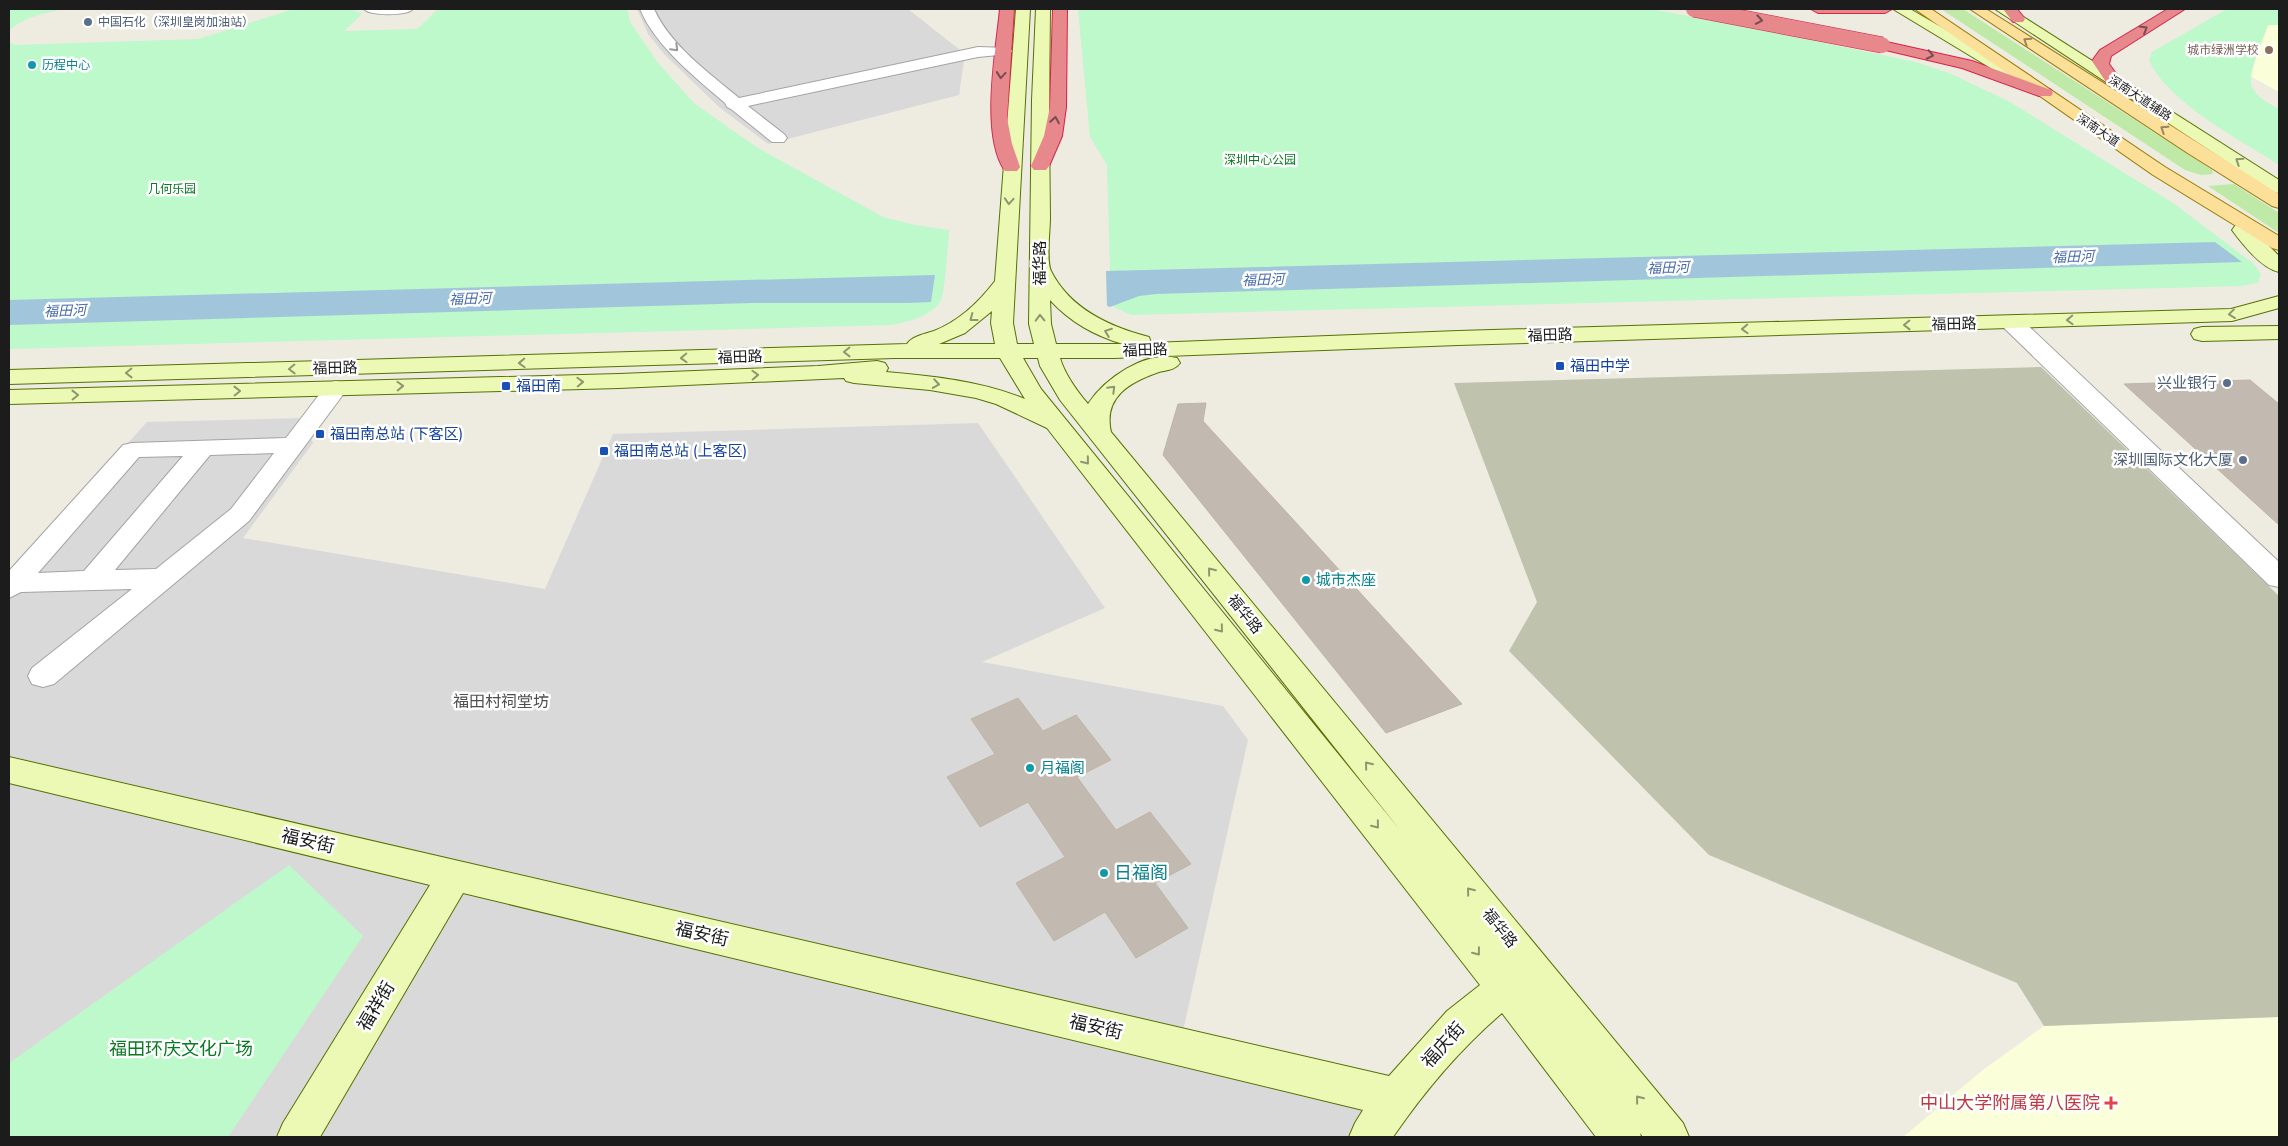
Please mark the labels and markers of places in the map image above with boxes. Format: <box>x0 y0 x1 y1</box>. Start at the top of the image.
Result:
place label: 中国石化（深圳皇岗加油站） <box>98 14 254 30</box>
marker: 中国石化（深圳皇岗加油站） <box>82 16 94 28</box>
place label: 城市绿洲学校 <box>2187 42 2259 58</box>
marker: 城市绿洲学校 <box>2263 44 2275 56</box>
place label: 历程中心 <box>42 57 90 73</box>
marker: 历程中心 <box>26 59 38 71</box>
place label: 福田中学 <box>1570 356 1630 376</box>
marker: 福田中学 <box>1554 360 1566 372</box>
place label: 兴业银行 <box>2157 373 2217 393</box>
place label: 福田南 <box>516 376 561 396</box>
marker: 兴业银行 <box>2221 377 2233 389</box>
marker: 福田南 <box>500 380 512 392</box>
place label: 福田南总站 (下客区) <box>330 424 463 444</box>
marker: 福田南总站 (下客区) <box>314 428 326 440</box>
place label: 福田南总站 (上客区) <box>614 441 747 461</box>
marker: 福田南总站 (上客区) <box>598 445 610 457</box>
place label: 深圳国际文化大厦 <box>2113 450 2233 470</box>
marker: 深圳国际文化大厦 <box>2237 454 2249 466</box>
place label: 城市杰座 <box>1316 570 1376 590</box>
marker: 城市杰座 <box>1300 574 1312 586</box>
place label: 月福阁 <box>1040 758 1085 778</box>
marker: 月福阁 <box>1024 762 1036 774</box>
place label: 日福阁 <box>1114 861 1168 885</box>
marker: 日福阁 <box>1098 867 1110 879</box>
place label: 中山大学附属第八医院 <box>1920 1091 2100 1115</box>
marker: 中山大学附属第八医院 <box>2104 1096 2118 1110</box>

